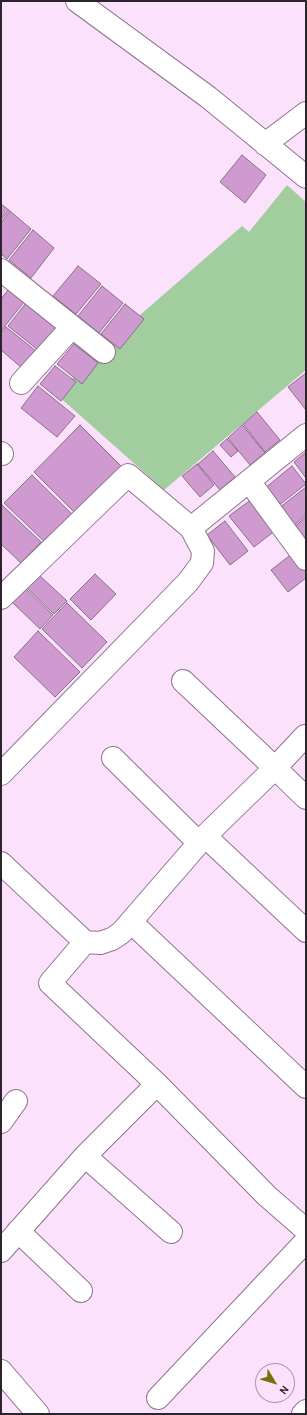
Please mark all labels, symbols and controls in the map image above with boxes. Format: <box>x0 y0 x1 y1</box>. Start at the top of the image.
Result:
north arrow <box>255 1363 295 1403</box>
text: N <box>277 1383 292 1397</box>

